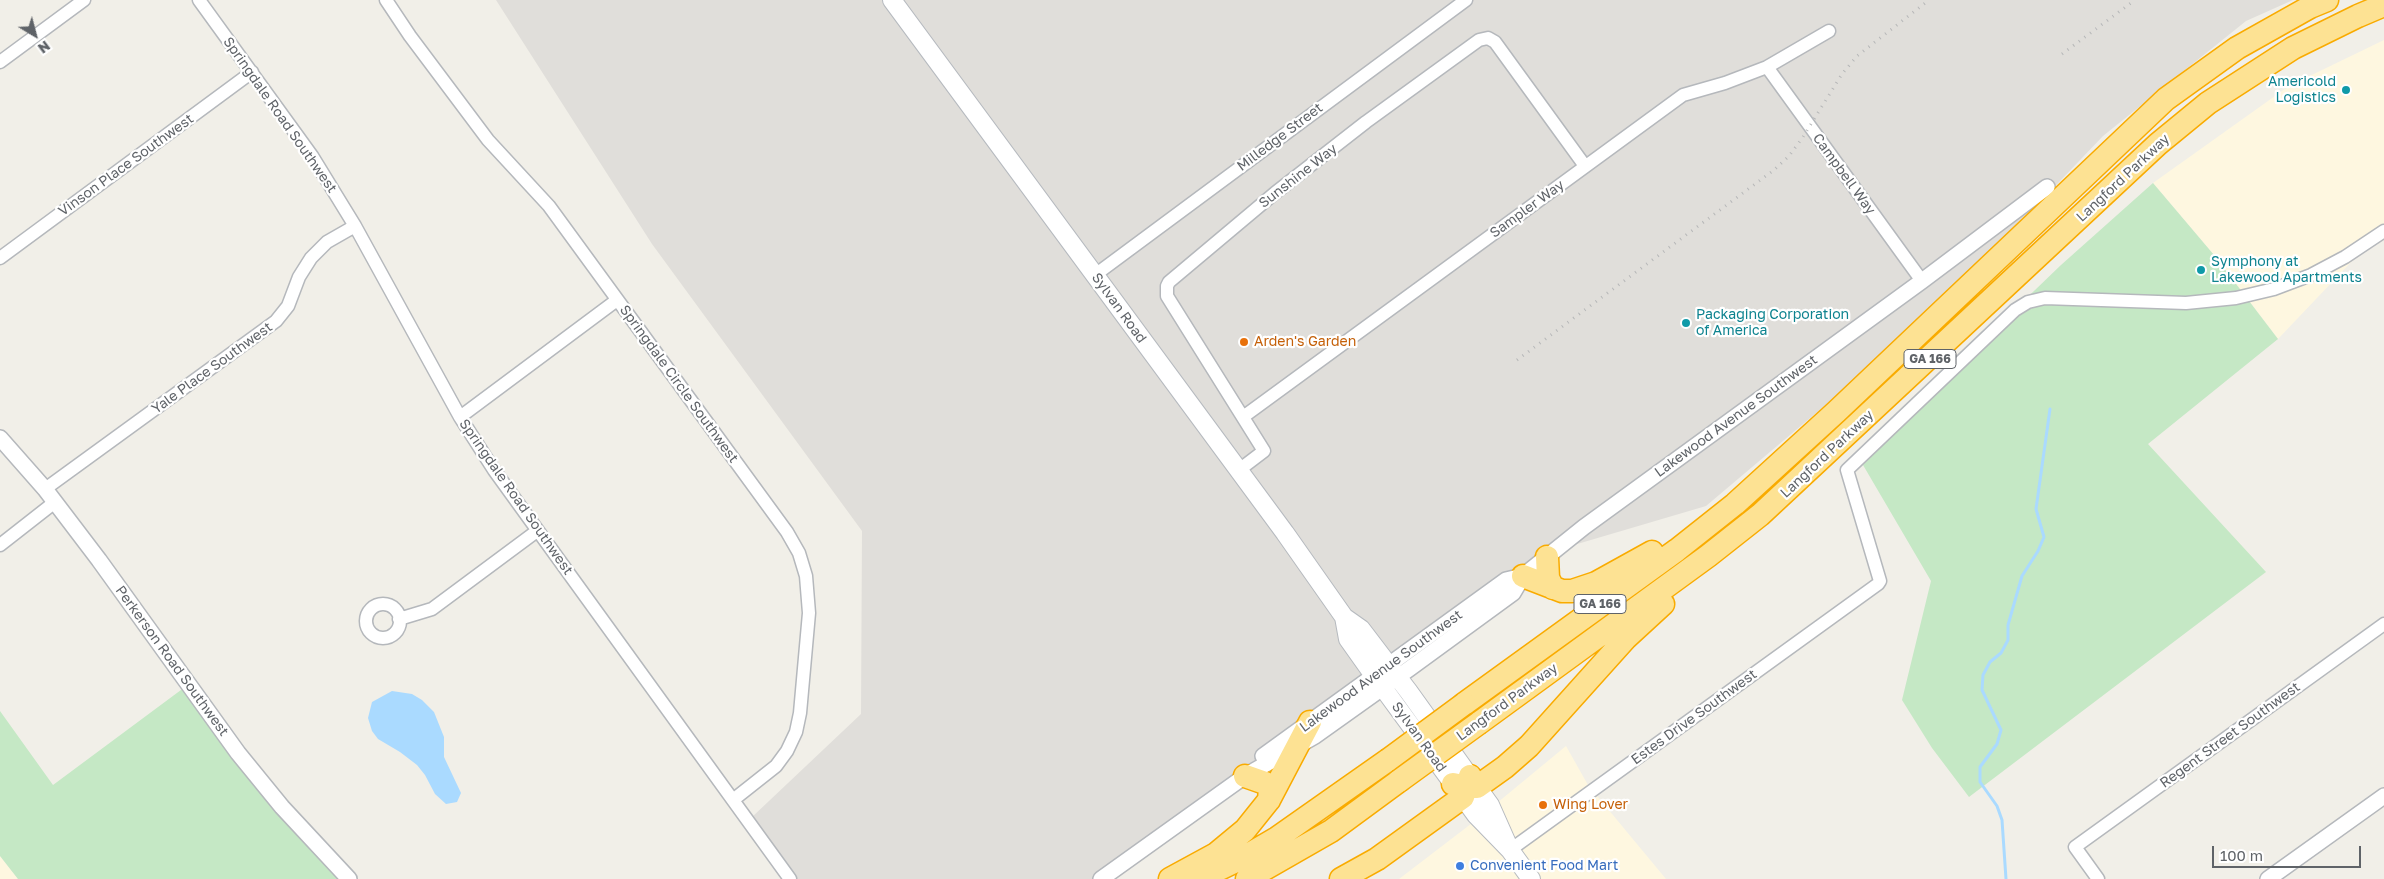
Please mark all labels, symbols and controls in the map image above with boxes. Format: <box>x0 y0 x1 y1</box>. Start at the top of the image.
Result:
north arrow <box>10 10 60 60</box>
street label: Springdale Road Southwest <box>220 34 340 196</box>
text: N <box>35 37 54 57</box>
place label: Americold Logistics <box>2268 74 2336 106</box>
marker: Americold Logistics <box>2340 84 2352 96</box>
street label: Milledge Street <box>1234 99 1326 175</box>
street label: Vinson Place Southwest <box>55 110 197 220</box>
street label: Campbell Way <box>1809 130 1879 218</box>
street label: Langford Parkway <box>2073 131 2173 225</box>
street label: Sunshine Way <box>1256 140 1340 212</box>
street label: Sampler Way <box>1487 176 1567 242</box>
place label: Symphony at Lakewood Apartments <box>2211 254 2362 286</box>
marker: Symphony at Lakewood Apartments <box>2195 264 2207 276</box>
street label: Sylvan Road <box>1088 270 1150 346</box>
street label: Springdale Circle Southwest <box>616 302 742 466</box>
place label: Packaging Corporation of America <box>1696 307 1849 340</box>
marker: Packaging Corporation of America <box>1680 317 1692 329</box>
street label: Yale Place Southwest <box>149 319 275 417</box>
place label: Arden's Garden <box>1254 334 1356 350</box>
marker: Arden's Garden <box>1238 336 1250 348</box>
road number: GA 166 <box>1904 349 1956 368</box>
street label: Lakewood Avenue Southwest <box>1651 351 1821 481</box>
street label: Langford Parkway <box>1777 407 1877 501</box>
street label: Springdale Road Southwest <box>456 416 576 578</box>
street label: Perkerson Road Southwest <box>112 583 232 739</box>
road number: GA 166 <box>1574 594 1626 614</box>
street label: Lakewood Avenue Southwest <box>1296 606 1466 736</box>
street label: Langford Parkway <box>1453 660 1561 744</box>
street label: Estes Drive Southwest <box>1628 666 1760 768</box>
street label: Regent Street Southwest <box>2157 679 2303 791</box>
street label: Sylvan Road <box>1388 699 1450 775</box>
place label: Wing Lover <box>1553 797 1628 813</box>
marker: Wing Lover <box>1537 799 1549 811</box>
scale bar <box>2214 836 2363 868</box>
text: 100 m <box>2220 846 2263 864</box>
place label: Convenient Food Mart <box>1470 858 1618 874</box>
marker: Convenient Food Mart <box>1454 860 1466 872</box>

